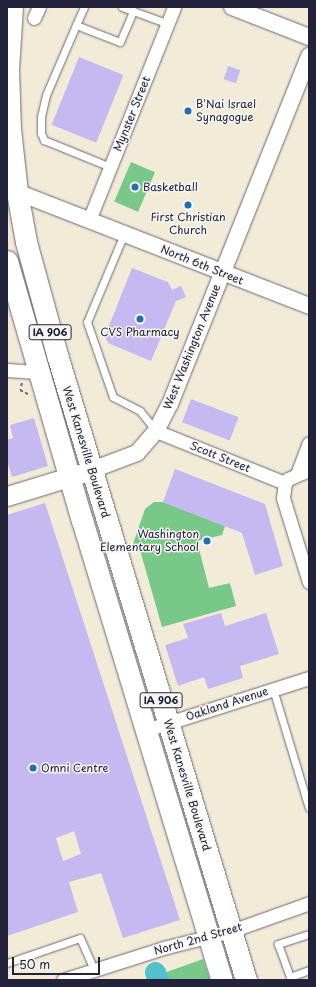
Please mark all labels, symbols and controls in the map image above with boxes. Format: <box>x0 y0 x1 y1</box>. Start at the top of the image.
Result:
street label: Mynster Street <box>111 74 153 154</box>
place label: B'Nai Israel Synagogue <box>196 98 256 124</box>
marker: B'Nai Israel Synagogue <box>183 106 193 116</box>
place label: Basketball <box>143 180 198 194</box>
marker: Basketball <box>130 182 140 192</box>
marker: First Christian Church <box>183 200 193 210</box>
place label: First Christian Church <box>150 211 226 237</box>
street label: North 6th Street <box>158 242 246 288</box>
street label: West Washington Avenue <box>161 283 223 411</box>
marker: CVS Pharmacy <box>135 314 145 324</box>
road number: IA 906 <box>28 324 72 340</box>
place label: CVS Pharmacy <box>100 325 180 339</box>
street label: West Kanesville Boulevard <box>60 384 112 520</box>
street label: Scott Street <box>188 439 252 475</box>
place label: Washington Elementary School <box>100 528 199 554</box>
marker: Washington Elementary School <box>202 536 212 546</box>
street label: Oakland Avenue <box>184 684 270 724</box>
road number: IA 906 <box>139 692 183 708</box>
street label: West Kanesville Boulevard <box>161 717 213 853</box>
place label: Omni Centre <box>41 761 109 775</box>
marker: Omni Centre <box>28 763 38 773</box>
street label: North 2nd Street <box>152 920 244 958</box>
scale bar <box>14 949 102 975</box>
text: 50 m <box>19 955 50 973</box>

